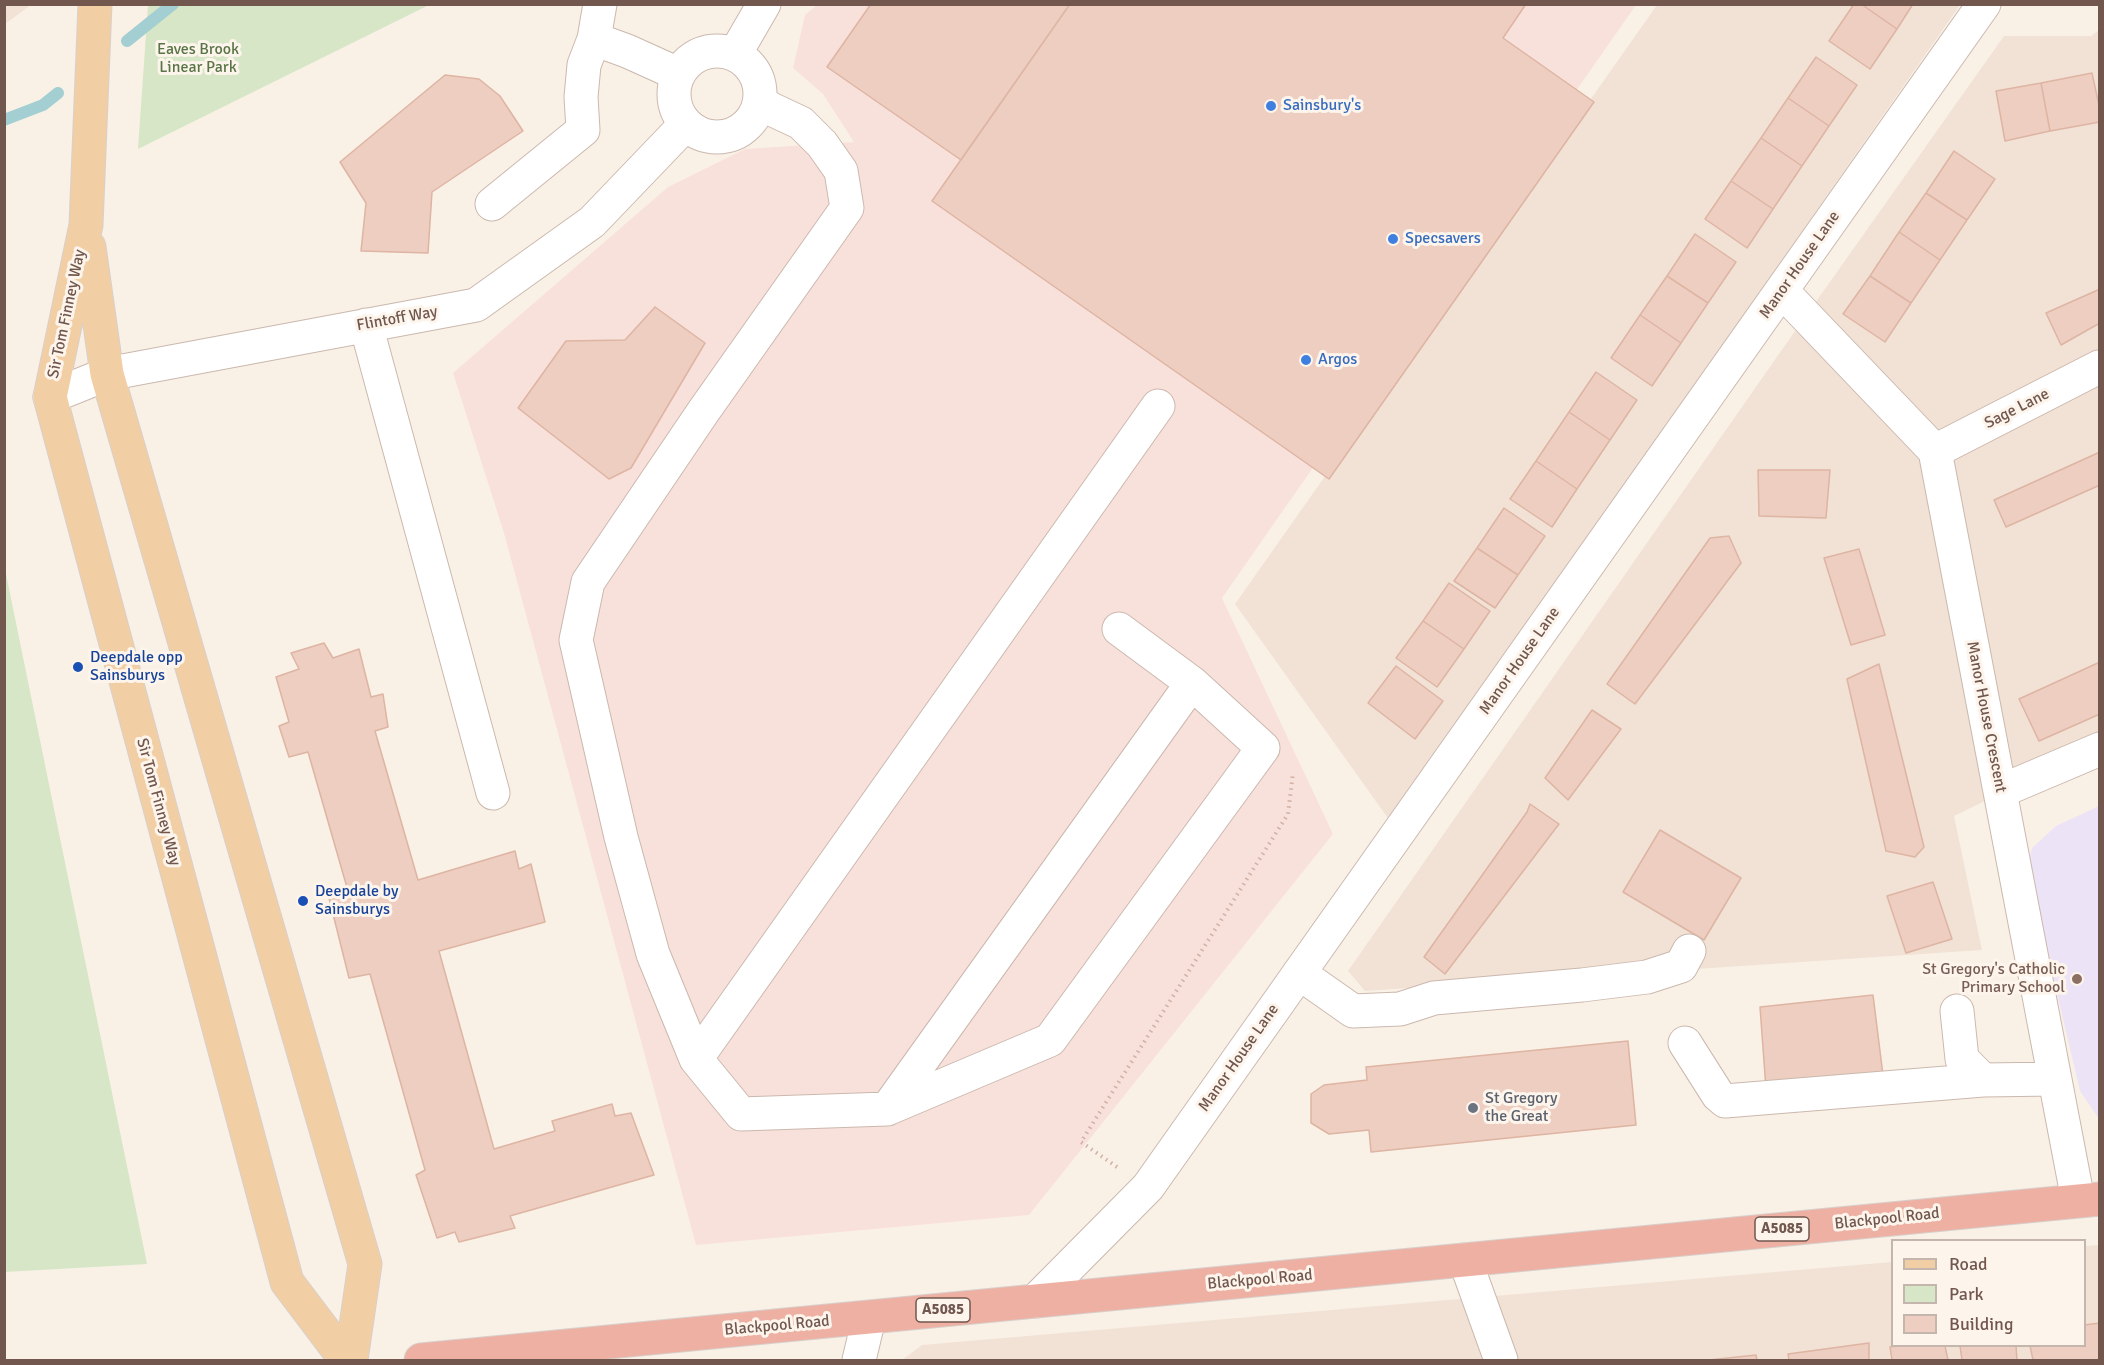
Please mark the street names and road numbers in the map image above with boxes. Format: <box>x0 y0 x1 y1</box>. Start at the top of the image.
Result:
street label: Manor House Lane <box>1756 208 1844 322</box>
street label: Sir Tom Finney Way <box>44 248 90 380</box>
street label: Flintoff Way <box>355 302 439 336</box>
street label: Sage Lane <box>1981 385 2053 433</box>
street label: Manor House Lane <box>1476 604 1564 718</box>
street label: Manor House Crescent <box>1962 640 2010 794</box>
street label: Sir Tom Finney Way <box>132 736 184 868</box>
street label: Manor House Lane <box>1195 1001 1283 1115</box>
street label: Blackpool Road <box>1833 1204 1941 1234</box>
road number: A5085 <box>1755 1217 1809 1241</box>
street label: Blackpool Road <box>1207 1266 1313 1294</box>
road number: A5085 <box>916 1298 970 1322</box>
street label: Blackpool Road <box>724 1312 830 1340</box>

